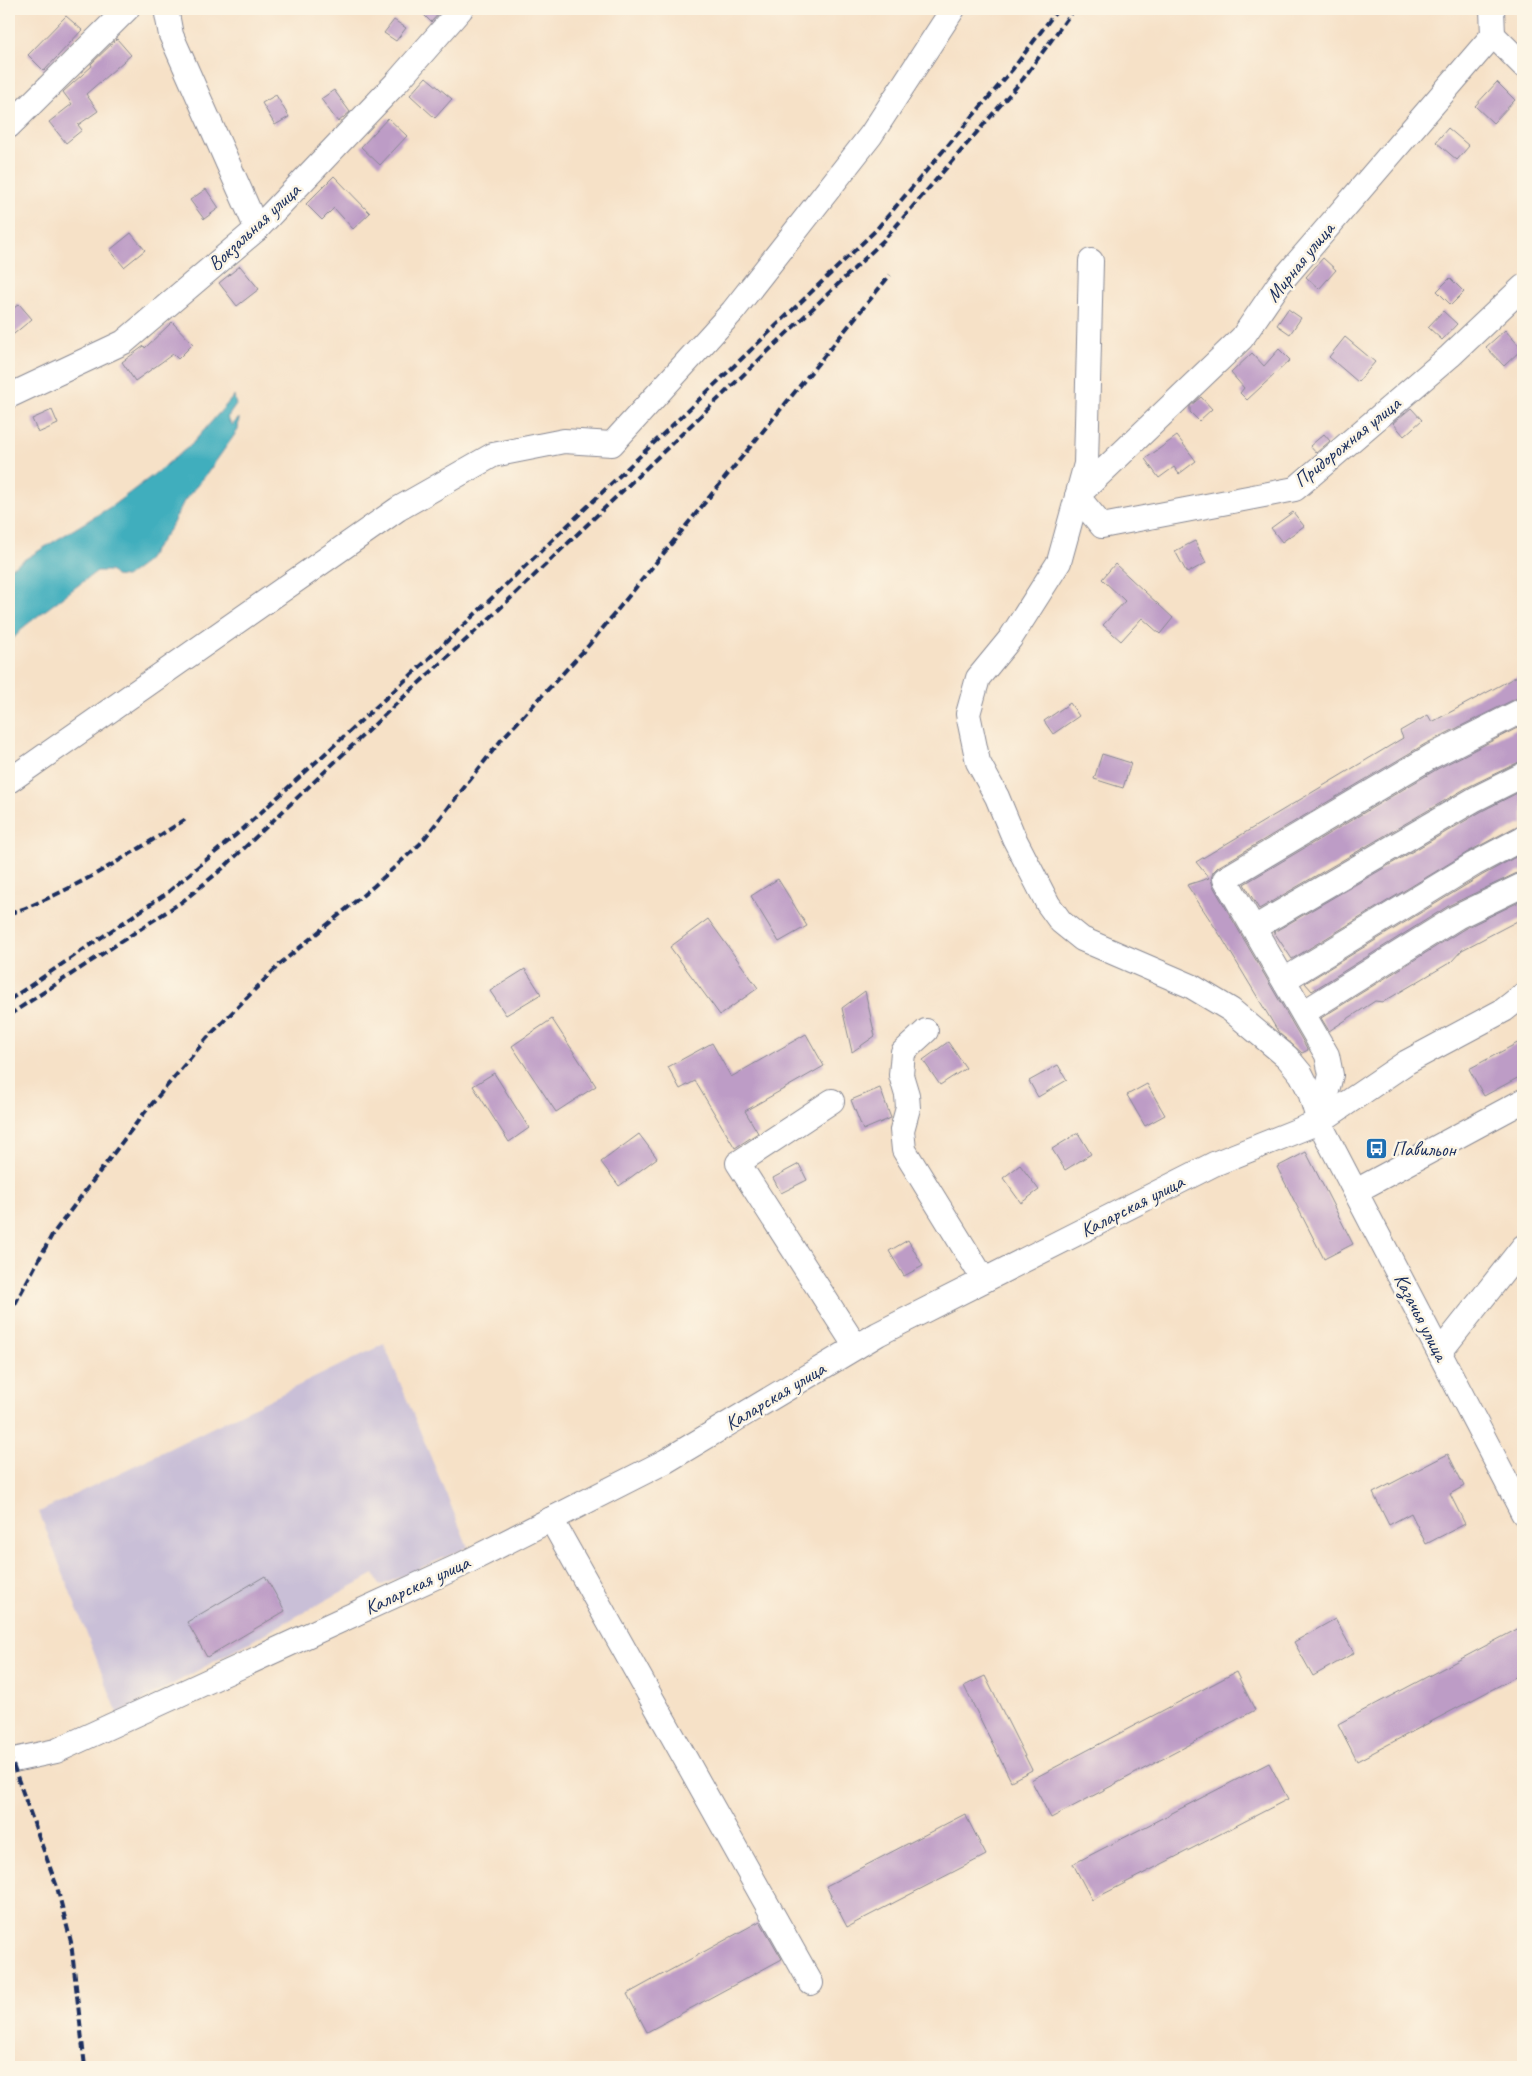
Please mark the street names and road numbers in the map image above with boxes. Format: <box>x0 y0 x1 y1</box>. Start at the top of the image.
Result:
street label: Вокзальная улица <box>203 177 306 276</box>
street label: Мирная улица <box>1260 216 1341 307</box>
street label: Придорожная улица <box>1288 390 1407 493</box>
street label: Каларская улица <box>1076 1169 1189 1243</box>
street label: Казачья улица <box>1387 1269 1455 1367</box>
street label: Каларская улица <box>720 1356 831 1436</box>
street label: Каларская улица <box>361 1549 475 1620</box>

